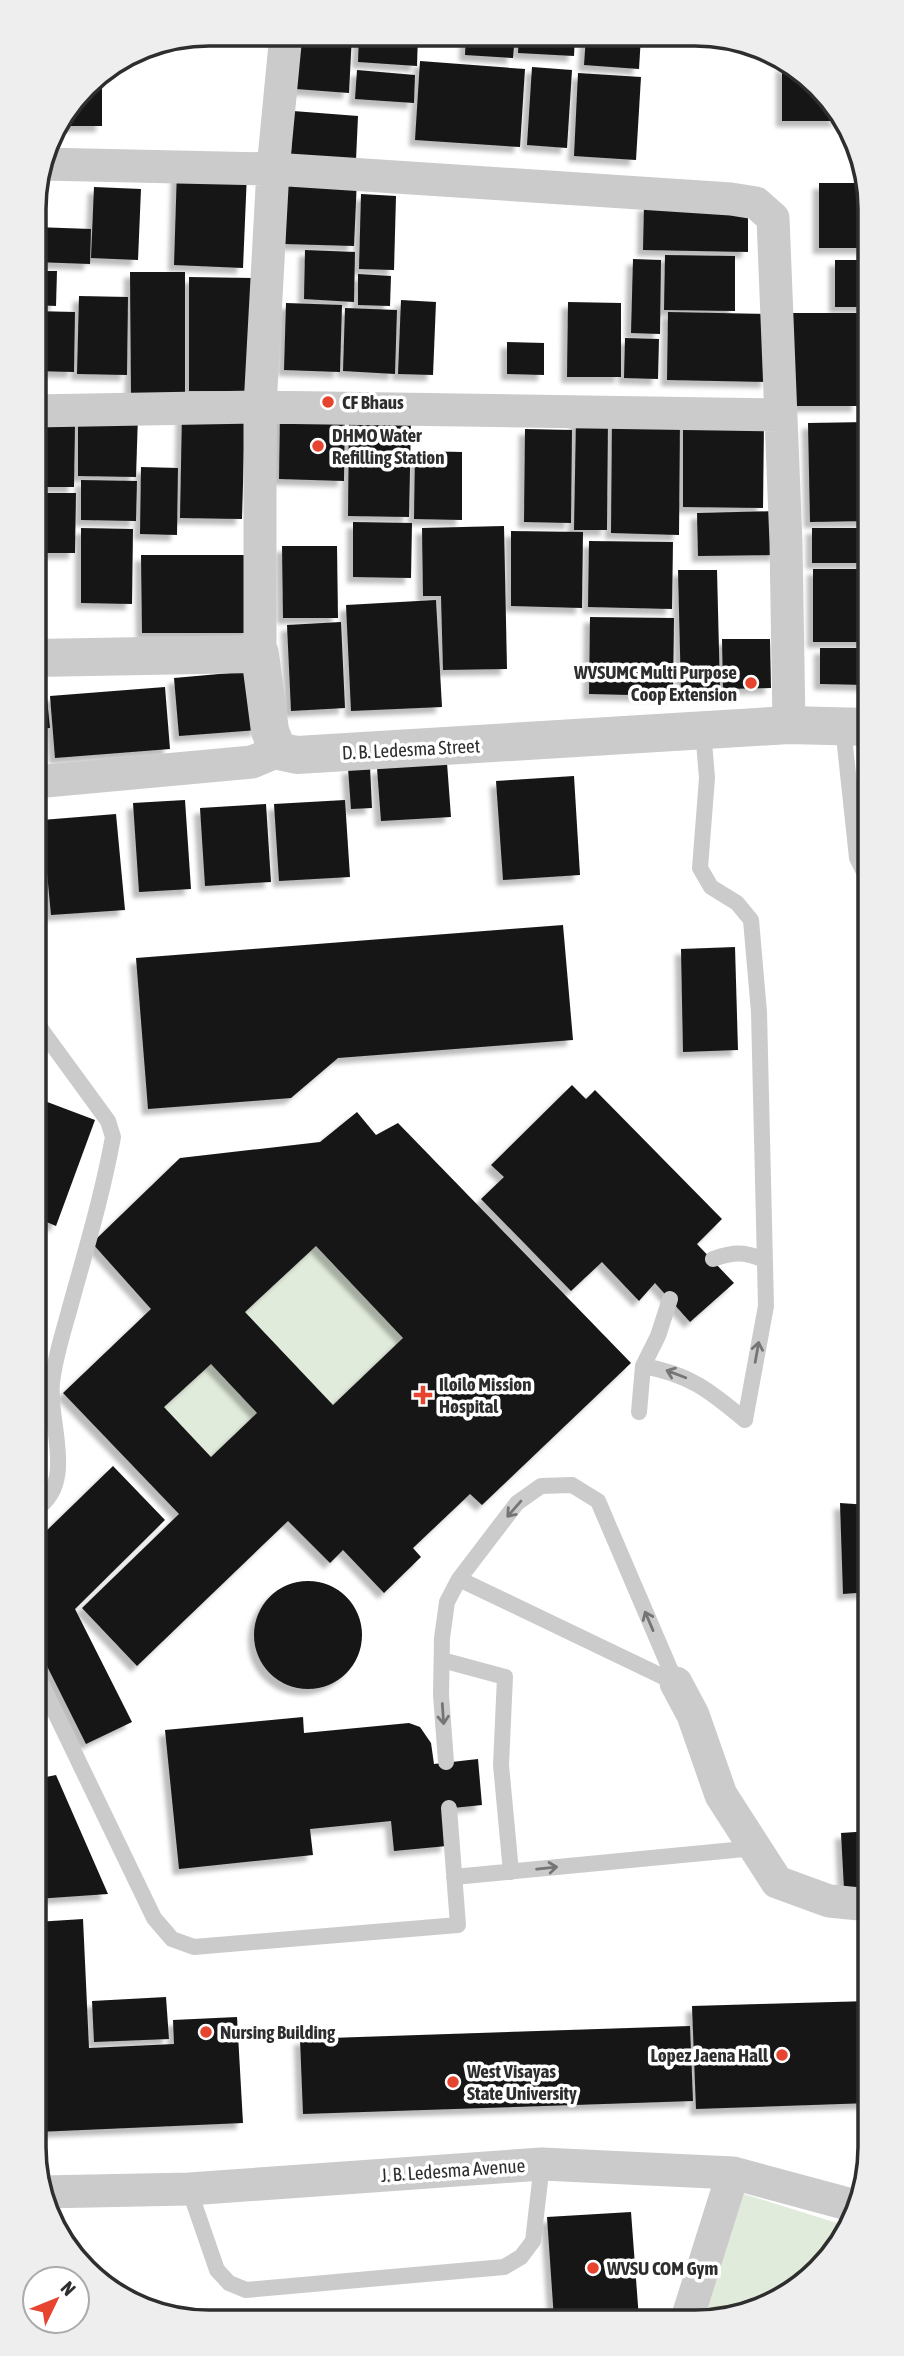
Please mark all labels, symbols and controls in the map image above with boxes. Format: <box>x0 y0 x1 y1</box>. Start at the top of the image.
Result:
place label: CF Bhaus <box>342 391 404 413</box>
marker: CF Bhaus <box>320 394 336 410</box>
place label: DHMO Water Refilling Station <box>332 424 444 468</box>
marker: DHMO Water Refilling Station <box>310 438 326 454</box>
place label: WVSUMC Multi Purpose Coop Extension <box>573 661 737 705</box>
marker: WVSUMC Multi Purpose Coop Extension <box>743 675 759 691</box>
street label: D. B. Ledesma Street <box>341 734 481 764</box>
one-way arrow <box>751 1341 764 1364</box>
one-way arrow <box>665 1367 687 1379</box>
place label: Iloilo Mission Hospital <box>439 1373 531 1417</box>
marker: Iloilo Mission Hospital <box>413 1385 433 1405</box>
one-way arrow <box>506 1500 522 1518</box>
one-way arrow <box>642 1610 655 1632</box>
one-way arrow <box>437 1702 450 1725</box>
one-way arrow <box>535 1862 558 1875</box>
place label: Nursing Building <box>220 2021 336 2043</box>
marker: Nursing Building <box>198 2024 214 2040</box>
place label: Lopez Jaena Hall <box>651 2044 769 2066</box>
marker: Lopez Jaena Hall <box>774 2047 790 2063</box>
place label: West Visayas State University <box>466 2060 577 2104</box>
marker: West Visayas State University <box>445 2074 461 2090</box>
street label: J. B. Ledesma Avenue <box>380 2154 526 2186</box>
place label: WVSU COM Gym <box>606 2257 718 2279</box>
marker: WVSU COM Gym <box>585 2260 601 2276</box>
north arrow <box>21 2265 91 2335</box>
text: N <box>57 2277 80 2300</box>

